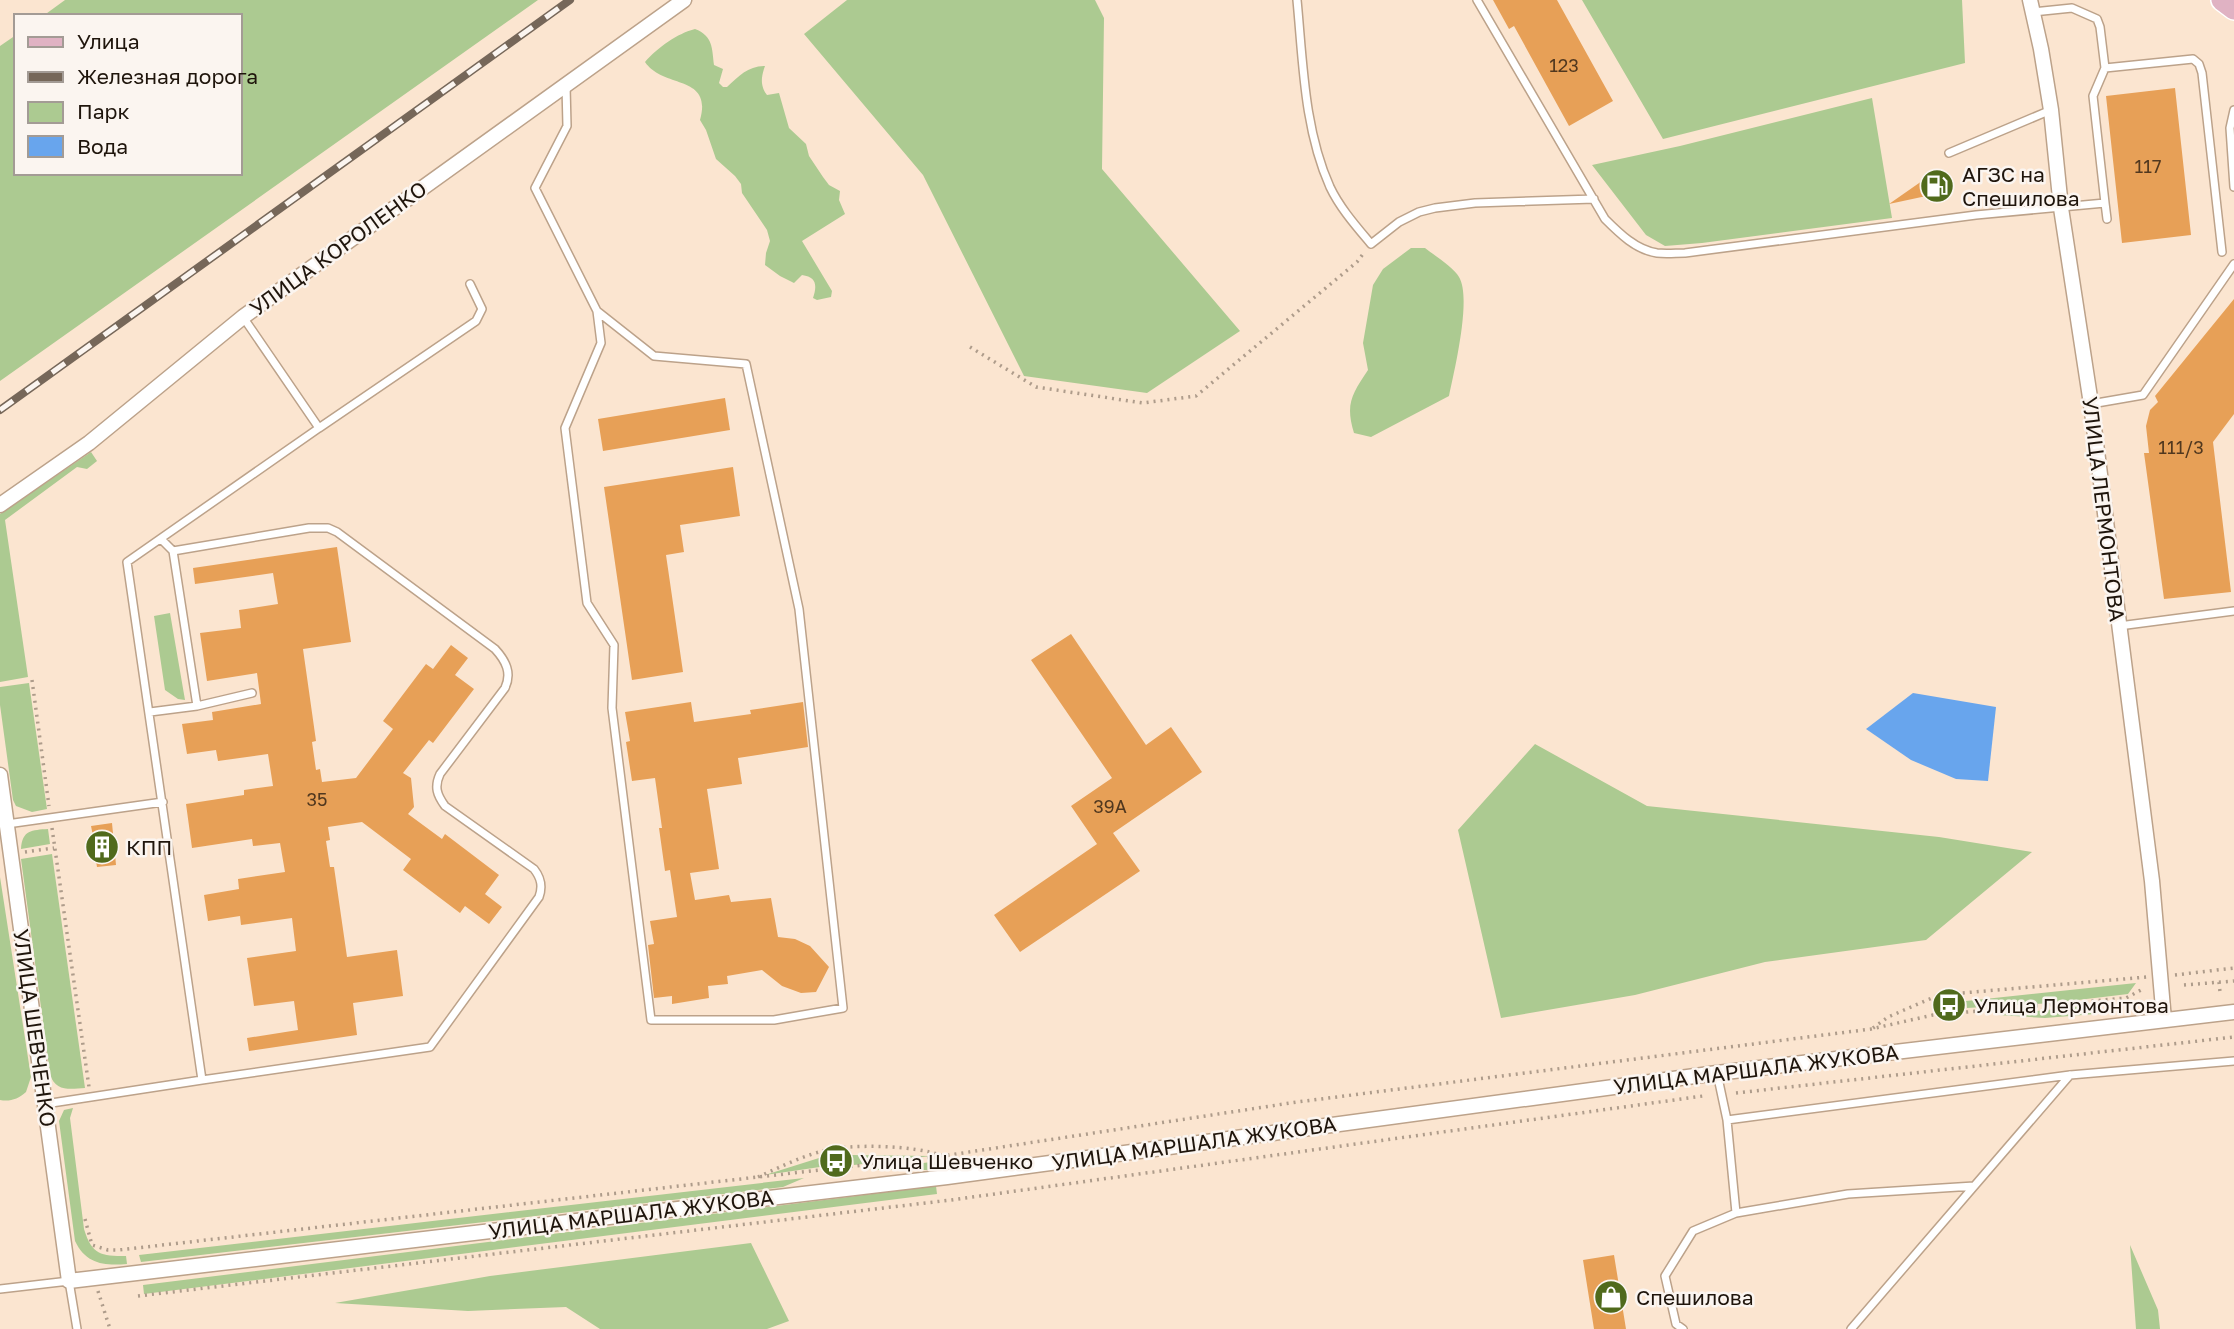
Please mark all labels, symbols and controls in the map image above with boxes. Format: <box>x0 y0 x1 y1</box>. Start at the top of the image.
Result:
legend <box>14 14 242 175</box>
text: Улица <box>77 28 140 54</box>
house number: 123 <box>1549 54 1579 76</box>
text: Железная дорога <box>77 63 258 89</box>
text: Парк <box>77 98 130 124</box>
text: Вода <box>77 133 128 159</box>
house number: 117 <box>2135 155 2162 177</box>
place label: АГЗС на Спешилова <box>1962 161 2080 211</box>
fuel station icon: АГЗС на Спешилова <box>1918 167 1956 205</box>
street label: УЛИЦА КОРОЛЕНКО <box>244 175 432 321</box>
street label: УЛИЦА ЛЕРМОНТОВА <box>2077 395 2131 623</box>
house number: 111/3 <box>2158 436 2204 458</box>
house number: 35 <box>307 788 327 810</box>
house number: 39А <box>1093 795 1127 817</box>
building icon: КПП <box>83 828 121 866</box>
place label: КПП <box>126 834 172 860</box>
street label: УЛИЦА ШЕВЧЕНКО <box>8 927 62 1129</box>
bus stop icon: Улица Лермонтова <box>1930 986 1968 1024</box>
place label: Улица Лермонтова <box>1974 992 2169 1018</box>
street label: УЛИЦА МАРШАЛА ЖУКОВА <box>1612 1039 1900 1099</box>
street label: УЛИЦА МАРШАЛА ЖУКОВА <box>1050 1110 1338 1176</box>
bus stop icon: Улица Шевченко <box>817 1142 855 1180</box>
place label: Улица Шевченко <box>860 1148 1033 1174</box>
street label: УЛИЦА МАРШАЛА ЖУКОВА <box>487 1184 775 1244</box>
shop icon: Спешилова <box>1592 1278 1630 1316</box>
place label: Спешилова <box>1636 1284 1754 1310</box>

